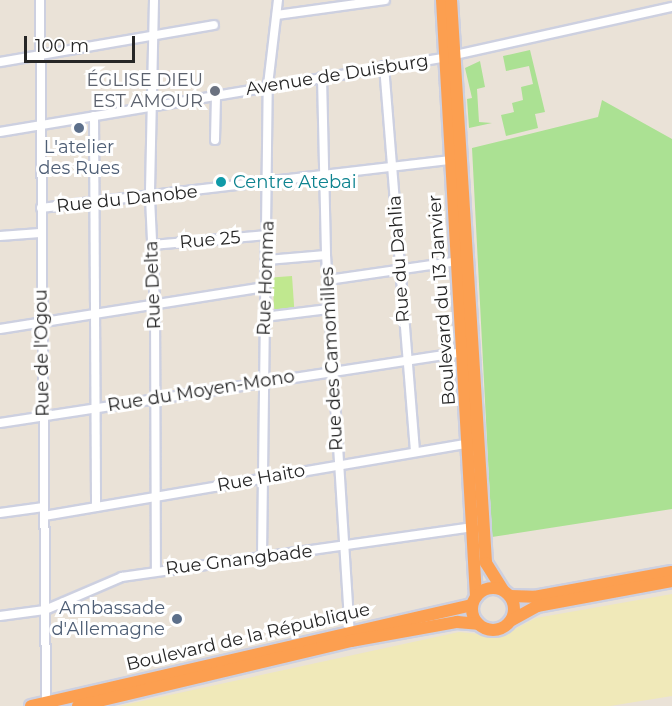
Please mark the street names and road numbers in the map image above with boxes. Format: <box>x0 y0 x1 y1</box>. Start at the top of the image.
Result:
street label: Avenue de Duisburg <box>244 50 430 100</box>
street label: Rue du Danobe <box>55 181 199 217</box>
street label: Boulevard du 13 Janvier <box>424 194 460 406</box>
street label: Rue du Dahlia <box>384 195 414 323</box>
street label: Rue Homma <box>253 220 279 336</box>
street label: Rue 25 <box>179 227 241 253</box>
street label: Rue Delta <box>141 240 165 330</box>
street label: Rue des Camomilles <box>316 266 348 452</box>
street label: Rue de l'Ogou <box>30 289 54 417</box>
street label: Rue du Moyen-Mono <box>106 366 296 416</box>
street label: Rue Haito <box>215 460 307 496</box>
street label: Rue Gnangbade <box>164 540 314 580</box>
street label: Boulevard de la République <box>124 598 372 676</box>

